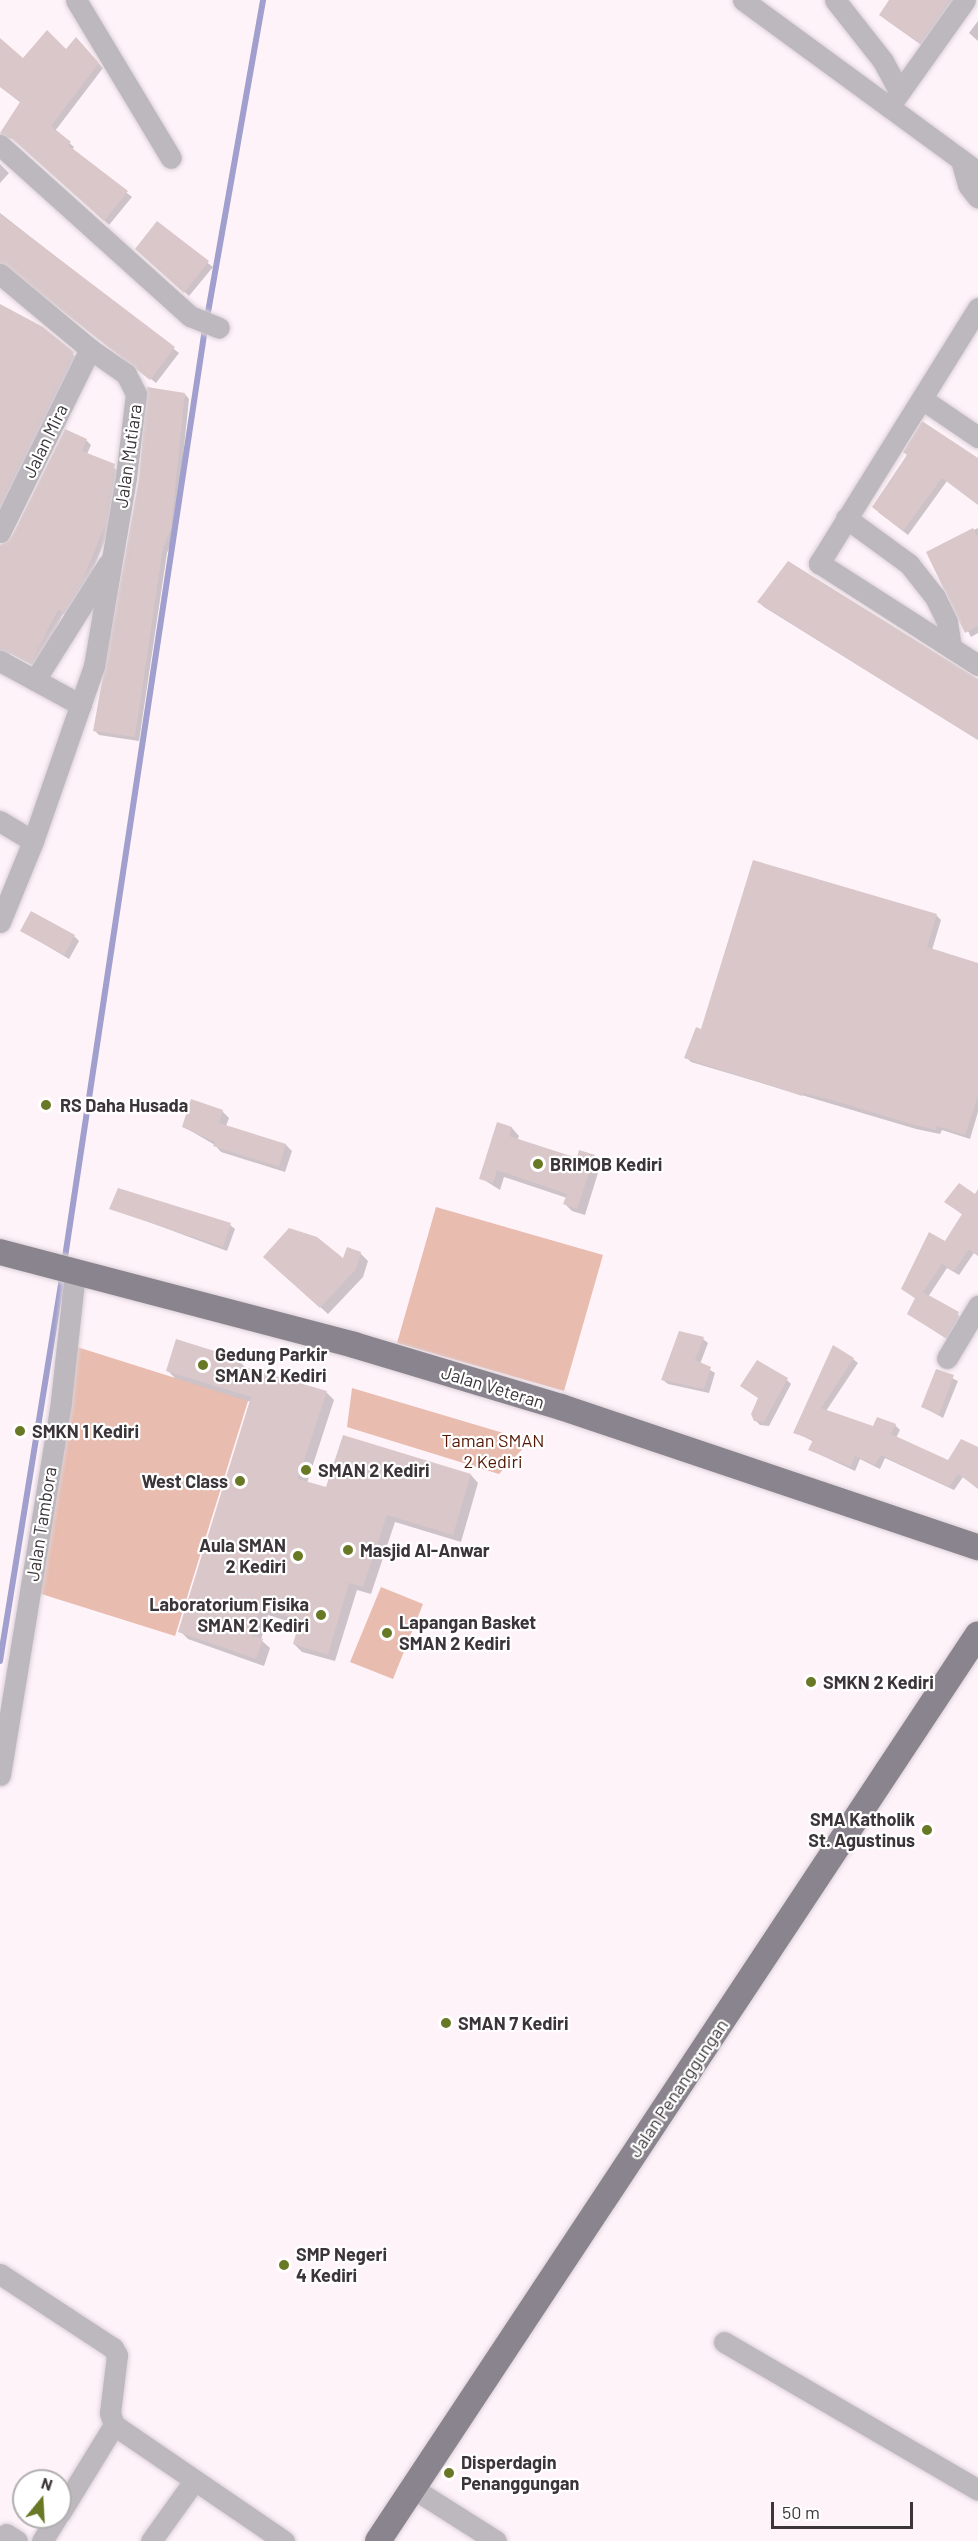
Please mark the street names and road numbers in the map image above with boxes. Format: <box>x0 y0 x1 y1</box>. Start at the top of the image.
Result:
street label: Jalan Mira <box>18 401 72 481</box>
street label: Jalan Mutiara <box>110 403 146 509</box>
street label: Jalan Veteran <box>439 1361 547 1413</box>
street label: Jalan Tambora <box>21 1465 61 1583</box>
street label: Jalan Penanggungan <box>624 2015 732 2161</box>

